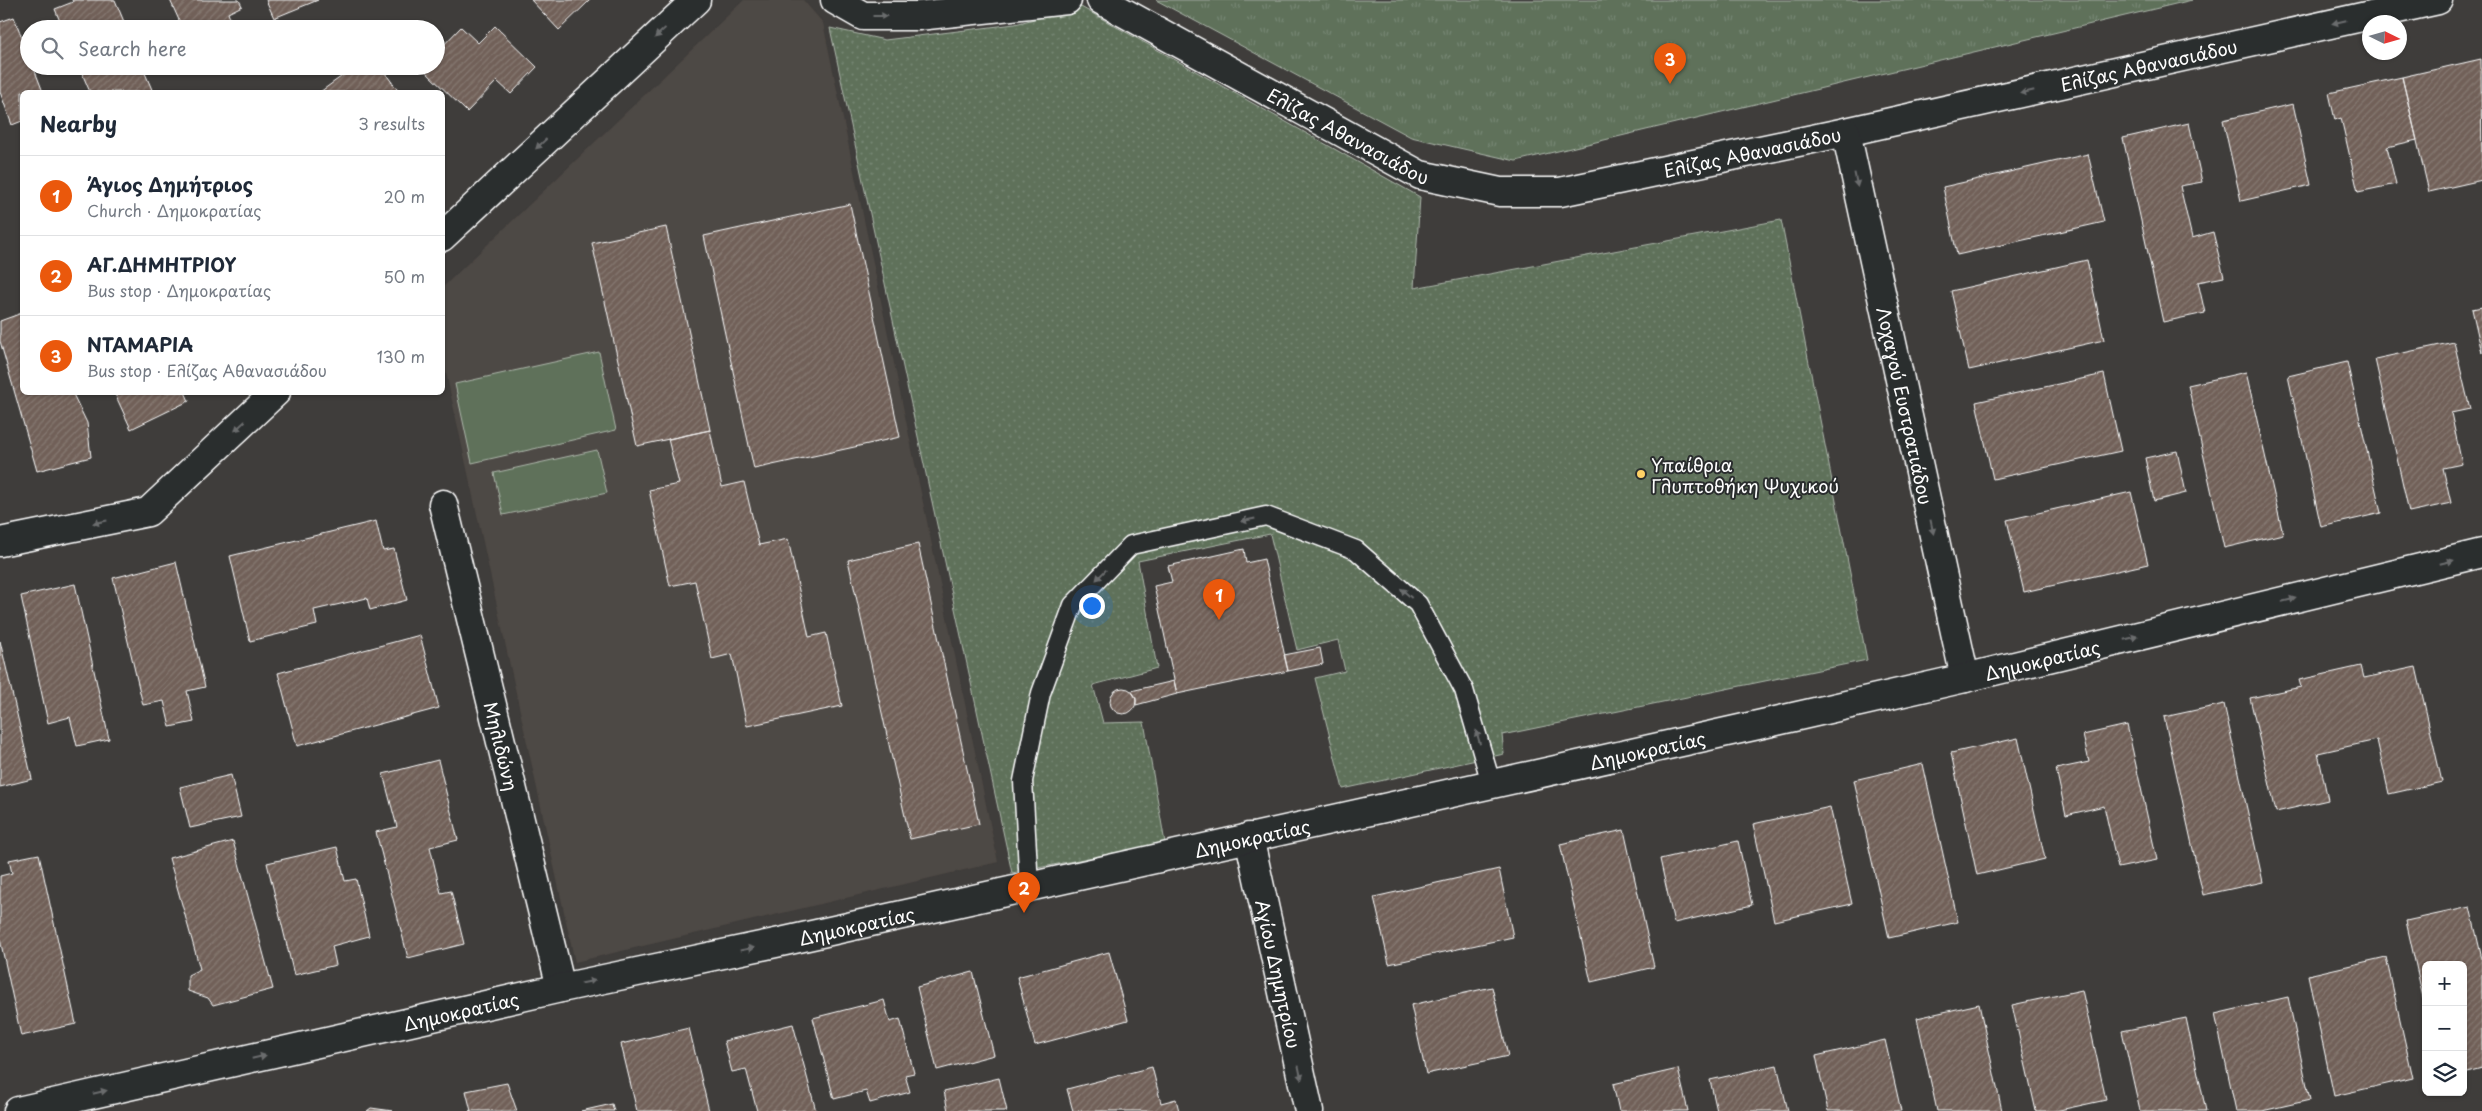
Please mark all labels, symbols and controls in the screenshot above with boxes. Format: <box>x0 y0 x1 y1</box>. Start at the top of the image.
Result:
one-way arrow <box>872 12 888 20</box>
north arrow <box>2362 15 2407 60</box>
one-way arrow <box>2332 18 2347 26</box>
search box <box>20 20 445 75</box>
one-way arrow <box>654 27 666 39</box>
street label: Ελίζας Αθανασιάδου <box>2058 32 2240 97</box>
icon: search <box>38 34 66 62</box>
text: Search here <box>78 34 187 62</box>
pin: 3 <box>1654 43 1686 84</box>
street label: Ελίζας Αθανασιάδου <box>1263 80 1431 190</box>
one-way arrow <box>2019 88 2035 96</box>
text: Nearby <box>40 107 117 139</box>
text: 3 results <box>358 111 425 135</box>
street label: Ελίζας Αθανασιάδου <box>1661 120 1843 183</box>
one-way arrow <box>536 138 548 150</box>
text: Άγιος Δημήτριος <box>87 170 253 198</box>
one-way arrow <box>1852 172 1860 187</box>
text: 1 <box>52 184 60 208</box>
text: 20 m <box>384 184 425 208</box>
text: Church · Δημοκρατίας <box>87 198 261 222</box>
text: ΑΓ.ΔΗΜΗΤΡΙΟΥ <box>87 250 236 278</box>
text: 2 <box>50 264 62 288</box>
text: 50 m <box>384 264 425 288</box>
text: Bus stop · Δημοκρατίας <box>87 278 271 302</box>
street label: Λοχαγού Ευστρατιάδου <box>1871 304 1940 507</box>
text: ΝΤΑΜΑΡΙΑ <box>87 330 194 358</box>
text: 3 <box>51 344 61 368</box>
text: 130 m <box>377 344 425 368</box>
text: Bus stop · Ελίζας Αθανασιάδου <box>87 358 327 382</box>
one-way arrow <box>235 420 247 432</box>
place label: Υπαίθρια Γλυπτοθήκη Ψυχικού <box>1651 451 1839 499</box>
marker: Υπαίθρια Γλυπτοθήκη Ψυχικού <box>1635 468 1647 480</box>
one-way arrow <box>1241 516 1256 524</box>
one-way arrow <box>92 518 108 526</box>
one-way arrow <box>1928 519 1936 534</box>
one-way arrow <box>2440 558 2455 566</box>
one-way arrow <box>1095 569 1107 581</box>
pin: 1 <box>1203 579 1235 620</box>
one-way arrow <box>1400 587 1412 599</box>
your location <box>1079 593 1105 619</box>
one-way arrow <box>2282 596 2297 604</box>
street label: Δημοκρατίας <box>1982 632 2103 686</box>
one-way arrow <box>2124 634 2139 642</box>
street label: Μηλιδώνη <box>478 699 526 793</box>
street label: Δημοκρατίας <box>1587 724 1708 776</box>
one-way arrow <box>1473 729 1481 744</box>
street label: Δημοκρατίας <box>1192 811 1312 863</box>
pin: 2 <box>1008 872 1040 913</box>
street label: Αγίου Δημητρίου <box>1250 897 1308 1051</box>
street label: Δημοκρατίας <box>796 899 917 951</box>
one-way arrow <box>739 945 754 953</box>
map controls <box>2422 961 2467 1096</box>
button: + <box>2422 961 2467 1006</box>
one-way arrow <box>580 978 595 986</box>
street label: Δημοκρατίας <box>400 985 521 1037</box>
button: − <box>2422 1006 2467 1051</box>
button: layers <box>2422 1051 2467 1096</box>
one-way arrow <box>251 1052 267 1060</box>
one-way arrow <box>1297 1065 1305 1081</box>
one-way arrow <box>93 1088 109 1096</box>

